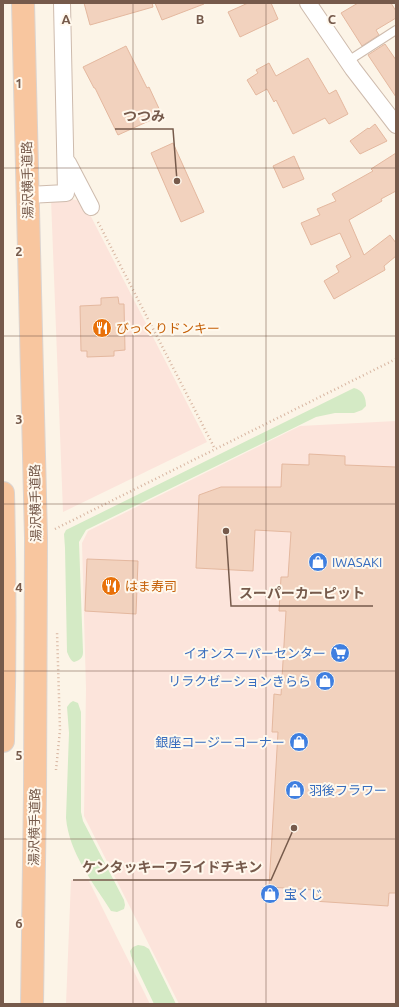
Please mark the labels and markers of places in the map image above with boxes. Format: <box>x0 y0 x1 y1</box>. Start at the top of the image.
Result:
callout: つつみ <box>115 103 173 129</box>
restaurant icon: びっくりドンキー <box>91 317 113 339</box>
place label: びっくりドンキー <box>116 321 220 335</box>
shop icon: IWASAKI <box>307 551 329 573</box>
place label: IWASAKI <box>332 555 382 569</box>
restaurant icon: はま寿司 <box>100 575 122 597</box>
place label: はま寿司 <box>125 579 177 593</box>
callout: スーパーカーピット <box>231 580 373 606</box>
supermarket icon: イオンスーパーセンター <box>329 642 351 664</box>
place label: イオンスーパーセンター <box>183 646 326 660</box>
shop icon: リラクゼーションきらら <box>314 670 336 692</box>
place label: リラクゼーションきらら <box>168 674 311 688</box>
shop icon: 銀座コージーコーナー <box>288 731 310 753</box>
place label: 銀座コージーコーナー <box>155 735 285 749</box>
shop icon: 羽後フラワー <box>284 779 306 801</box>
place label: 羽後フラワー <box>309 783 387 797</box>
callout: ケンタッキーフライドチキン <box>73 854 271 880</box>
shop icon: 宝くじ <box>259 883 281 905</box>
place label: 宝くじ <box>284 887 323 901</box>

